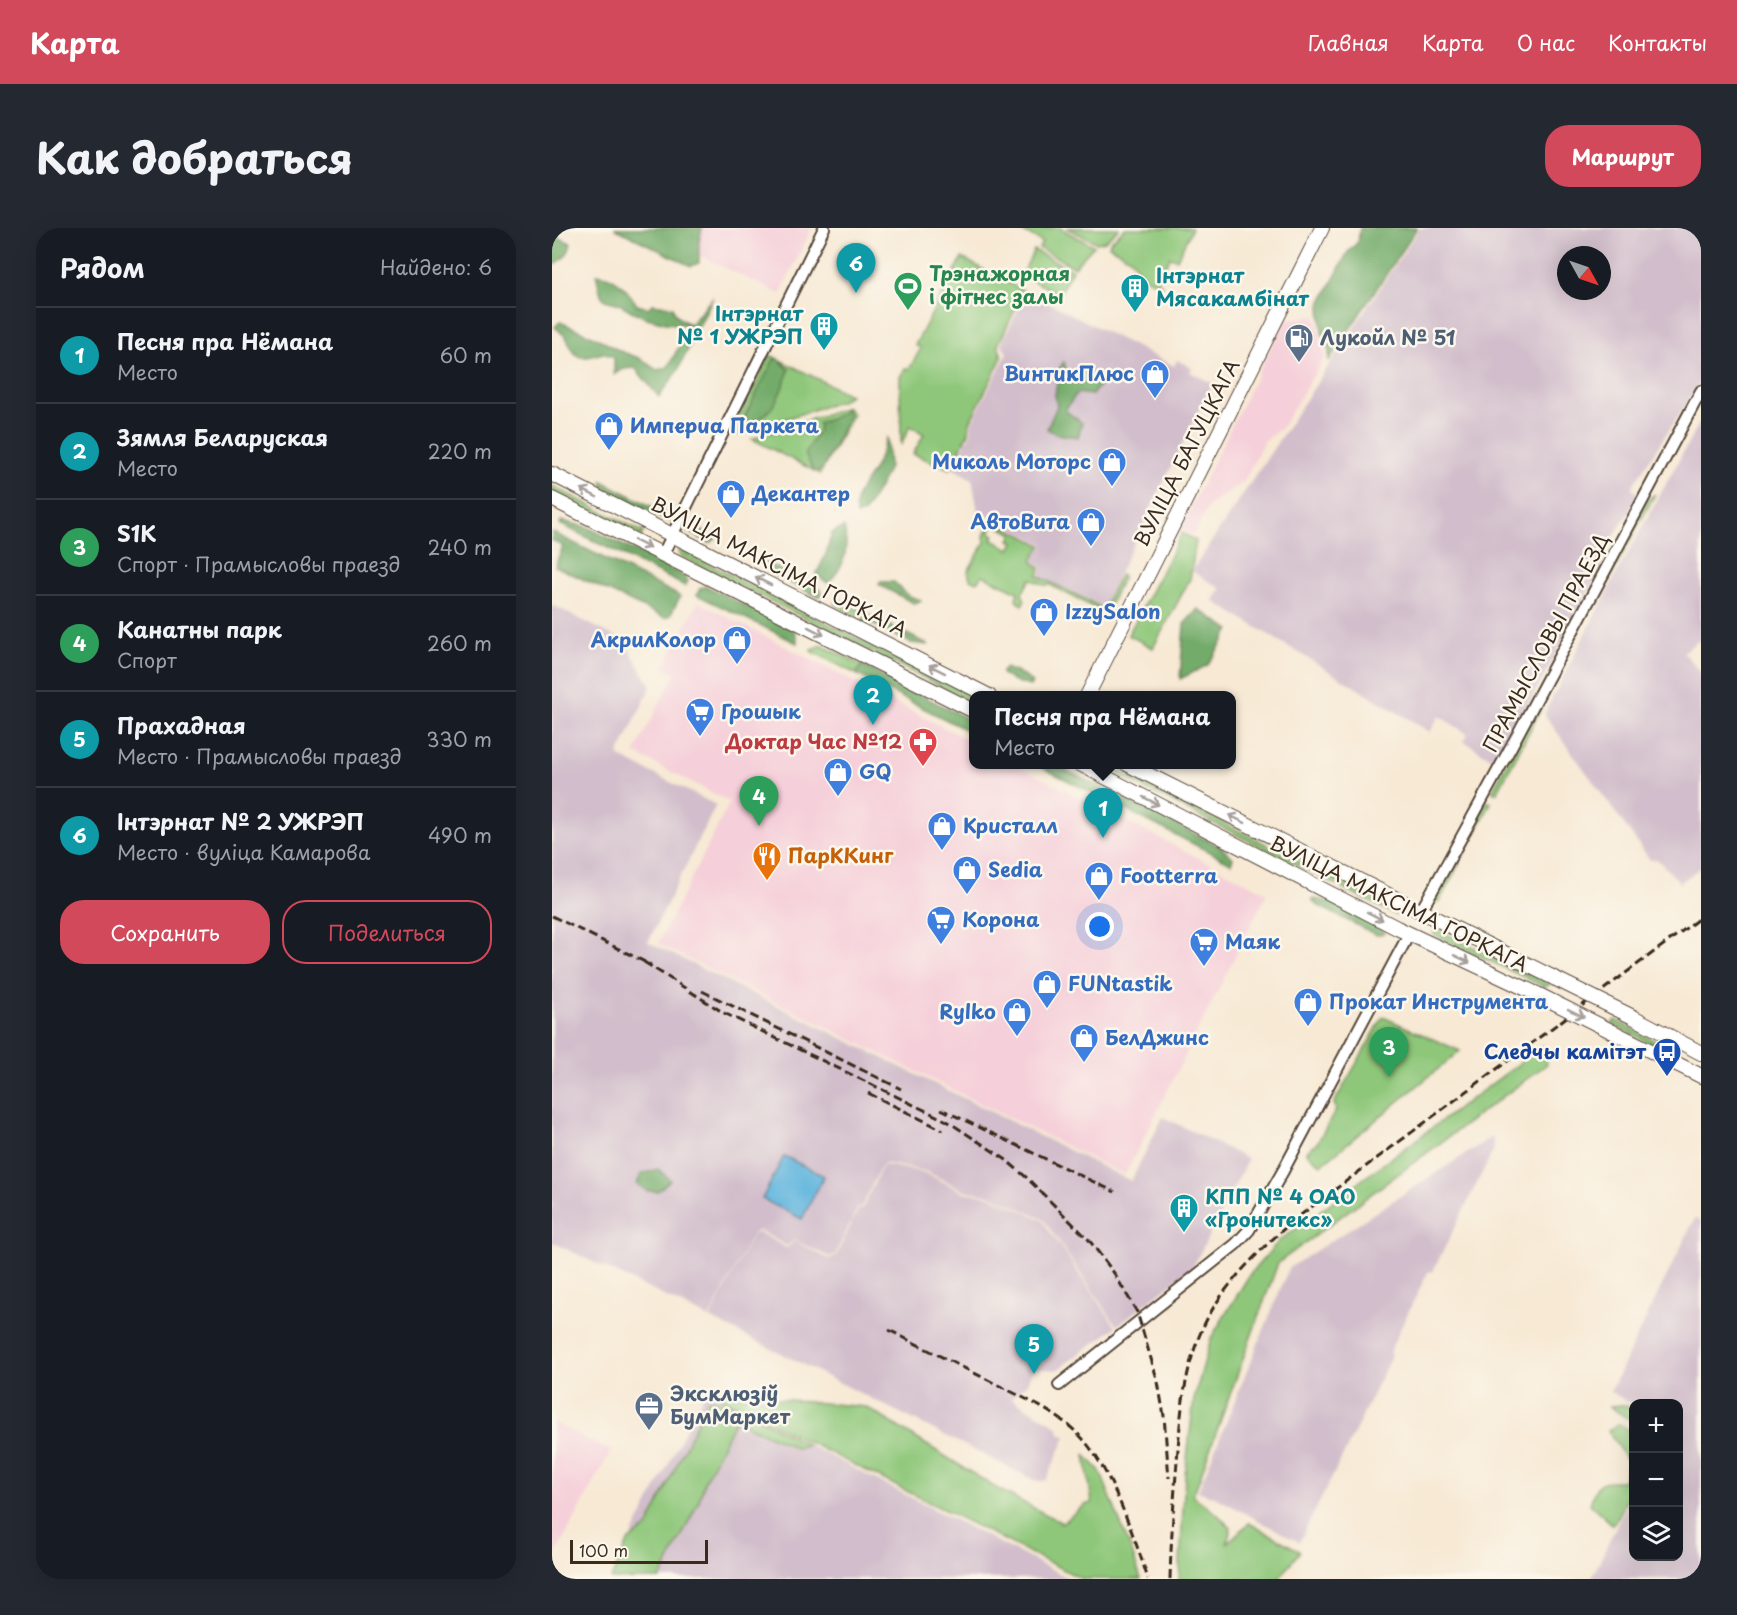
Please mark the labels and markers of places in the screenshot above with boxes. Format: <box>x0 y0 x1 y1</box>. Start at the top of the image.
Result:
pin: 6 <box>836 244 876 293</box>
place label: Трэнажорная і фітнес залы <box>929 258 1070 311</box>
place label: Інтэрнат Мясакамбінат <box>1156 260 1310 313</box>
sports icon: Трэнажорная і фітнес залы <box>892 270 924 312</box>
building icon: Інтэрнат Мясакамбінат <box>1119 272 1151 314</box>
place label: Інтэрнат № 1 УЖРЭП <box>677 298 804 351</box>
building icon: Інтэрнат № 1 УЖРЭП <box>808 310 840 352</box>
fuel station icon: Лукойл № 51 <box>1283 322 1315 364</box>
place label: Лукойл № 51 <box>1320 322 1456 352</box>
place label: ВинтикПлюс <box>1004 358 1134 388</box>
shop icon: ВинтикПлюс <box>1139 358 1171 400</box>
shop icon: Империа Паркета <box>593 410 625 452</box>
place label: Империа Паркета <box>630 410 819 440</box>
place label: Миколь Моторс <box>932 446 1091 476</box>
shop icon: Миколь Моторс <box>1096 446 1128 488</box>
shop icon: Декантер <box>715 478 747 520</box>
place label: Декантер <box>751 478 850 508</box>
place label: АвтоВита <box>970 506 1070 536</box>
shop icon: АвтоВита <box>1075 506 1107 548</box>
shop icon: IzzySalon <box>1028 596 1060 638</box>
place label: IzzySalon <box>1065 596 1161 626</box>
place label: АкрилКолор <box>591 624 716 654</box>
shop icon: АкрилКолор <box>721 624 753 666</box>
pin: 2 <box>854 676 892 725</box>
supermarket icon: Грошык <box>684 696 716 738</box>
place label: Грошык <box>721 696 801 726</box>
place label: Доктар Час №12 <box>725 726 902 756</box>
pharmacy icon: Доктар Час №12 <box>907 726 939 768</box>
shop icon: GQ <box>822 756 854 798</box>
place label: GQ <box>859 756 891 786</box>
pin: 4 <box>740 776 778 826</box>
pin: 1 <box>1084 788 1122 838</box>
shop icon: Кристалл <box>926 810 958 852</box>
place label: Кристалл <box>963 810 1058 840</box>
restaurant icon: ПарККинг <box>751 840 783 882</box>
place label: ПарККинг <box>788 840 894 870</box>
shop icon: Sedia <box>951 854 983 896</box>
place label: Sedia <box>988 854 1043 884</box>
shop icon: Footterra <box>1083 860 1115 902</box>
place label: Footterra <box>1120 860 1218 890</box>
supermarket icon: Корона <box>925 904 957 946</box>
place label: Корона <box>962 904 1040 934</box>
supermarket icon: Маяк <box>1188 926 1220 968</box>
place label: Маяк <box>1225 926 1281 956</box>
shop icon: FUNtastik <box>1031 968 1063 1010</box>
place label: FUNtastik <box>1068 968 1173 998</box>
shop icon: Прокат Инструмента <box>1292 986 1324 1028</box>
place label: Прокат Инструмента <box>1329 986 1549 1016</box>
place label: Rylko <box>939 996 996 1026</box>
shop icon: Rylko <box>1001 996 1033 1038</box>
shop icon: БелДжинс <box>1068 1022 1100 1064</box>
place label: БелДжинс <box>1105 1022 1209 1052</box>
pin: 3 <box>1370 1028 1408 1077</box>
place label: Следчы камітэт <box>1484 1036 1647 1066</box>
bus stop icon: Следчы камітэт <box>1651 1036 1683 1078</box>
place label: КПП № 4 ОАО «Гронитекс» <box>1205 1181 1356 1234</box>
building icon: КПП № 4 ОАО «Гронитекс» <box>1168 1192 1200 1234</box>
pin: 5 <box>1014 1324 1054 1374</box>
place label: Эксклюзіў БумМаркет <box>670 1378 791 1431</box>
office icon: Эксклюзіў БумМаркет <box>633 1390 665 1432</box>

